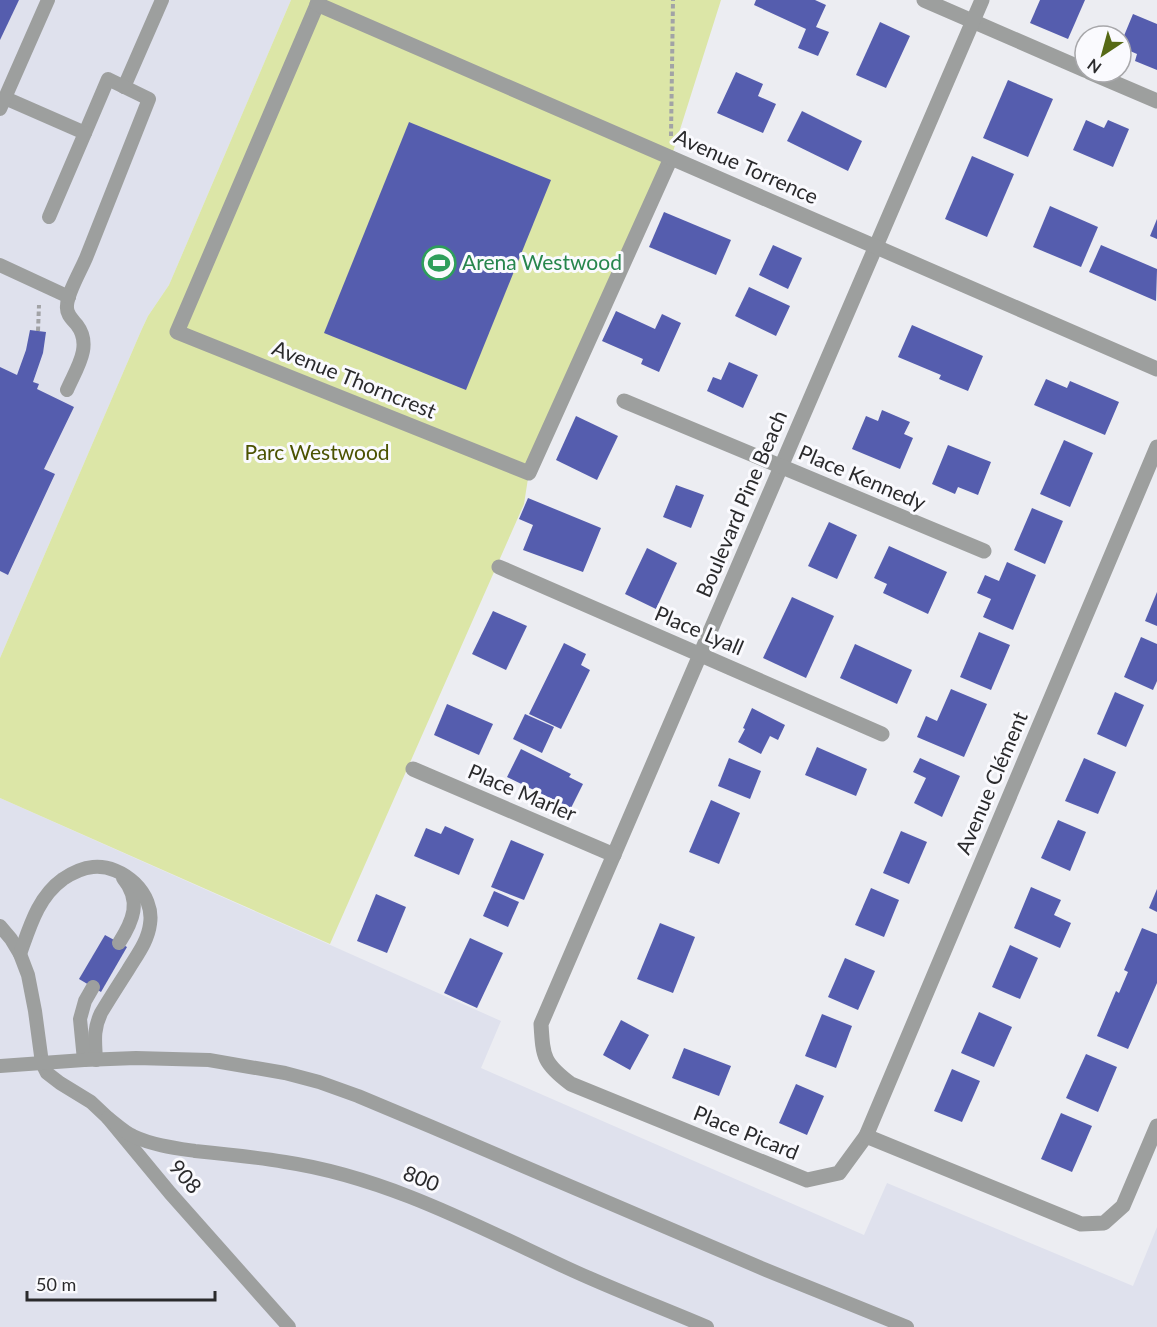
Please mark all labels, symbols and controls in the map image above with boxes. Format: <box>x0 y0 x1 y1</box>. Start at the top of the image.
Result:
north arrow <box>1073 24 1133 84</box>
text: N <box>1083 55 1104 78</box>
street label: Avenue Torrence <box>671 123 822 208</box>
sports icon: Arena Westwood <box>421 245 457 281</box>
place label: Arena Westwood <box>462 249 622 274</box>
street label: Avenue Thorncrest <box>269 334 441 423</box>
street label: Boulevard Pine Beach <box>690 406 791 601</box>
park label: Parc Westwood <box>244 439 390 464</box>
street label: Place Kennedy <box>795 439 930 515</box>
street label: Place Lyall <box>651 600 748 659</box>
street label: Avenue Clément <box>949 707 1032 857</box>
street label: Place Marler <box>465 758 581 826</box>
street label: Place Picard <box>690 1099 803 1164</box>
street label: 908 <box>165 1154 208 1198</box>
street label: 800 <box>400 1159 443 1196</box>
scale bar <box>27 1264 214 1302</box>
text: 50 m <box>36 1273 76 1295</box>

